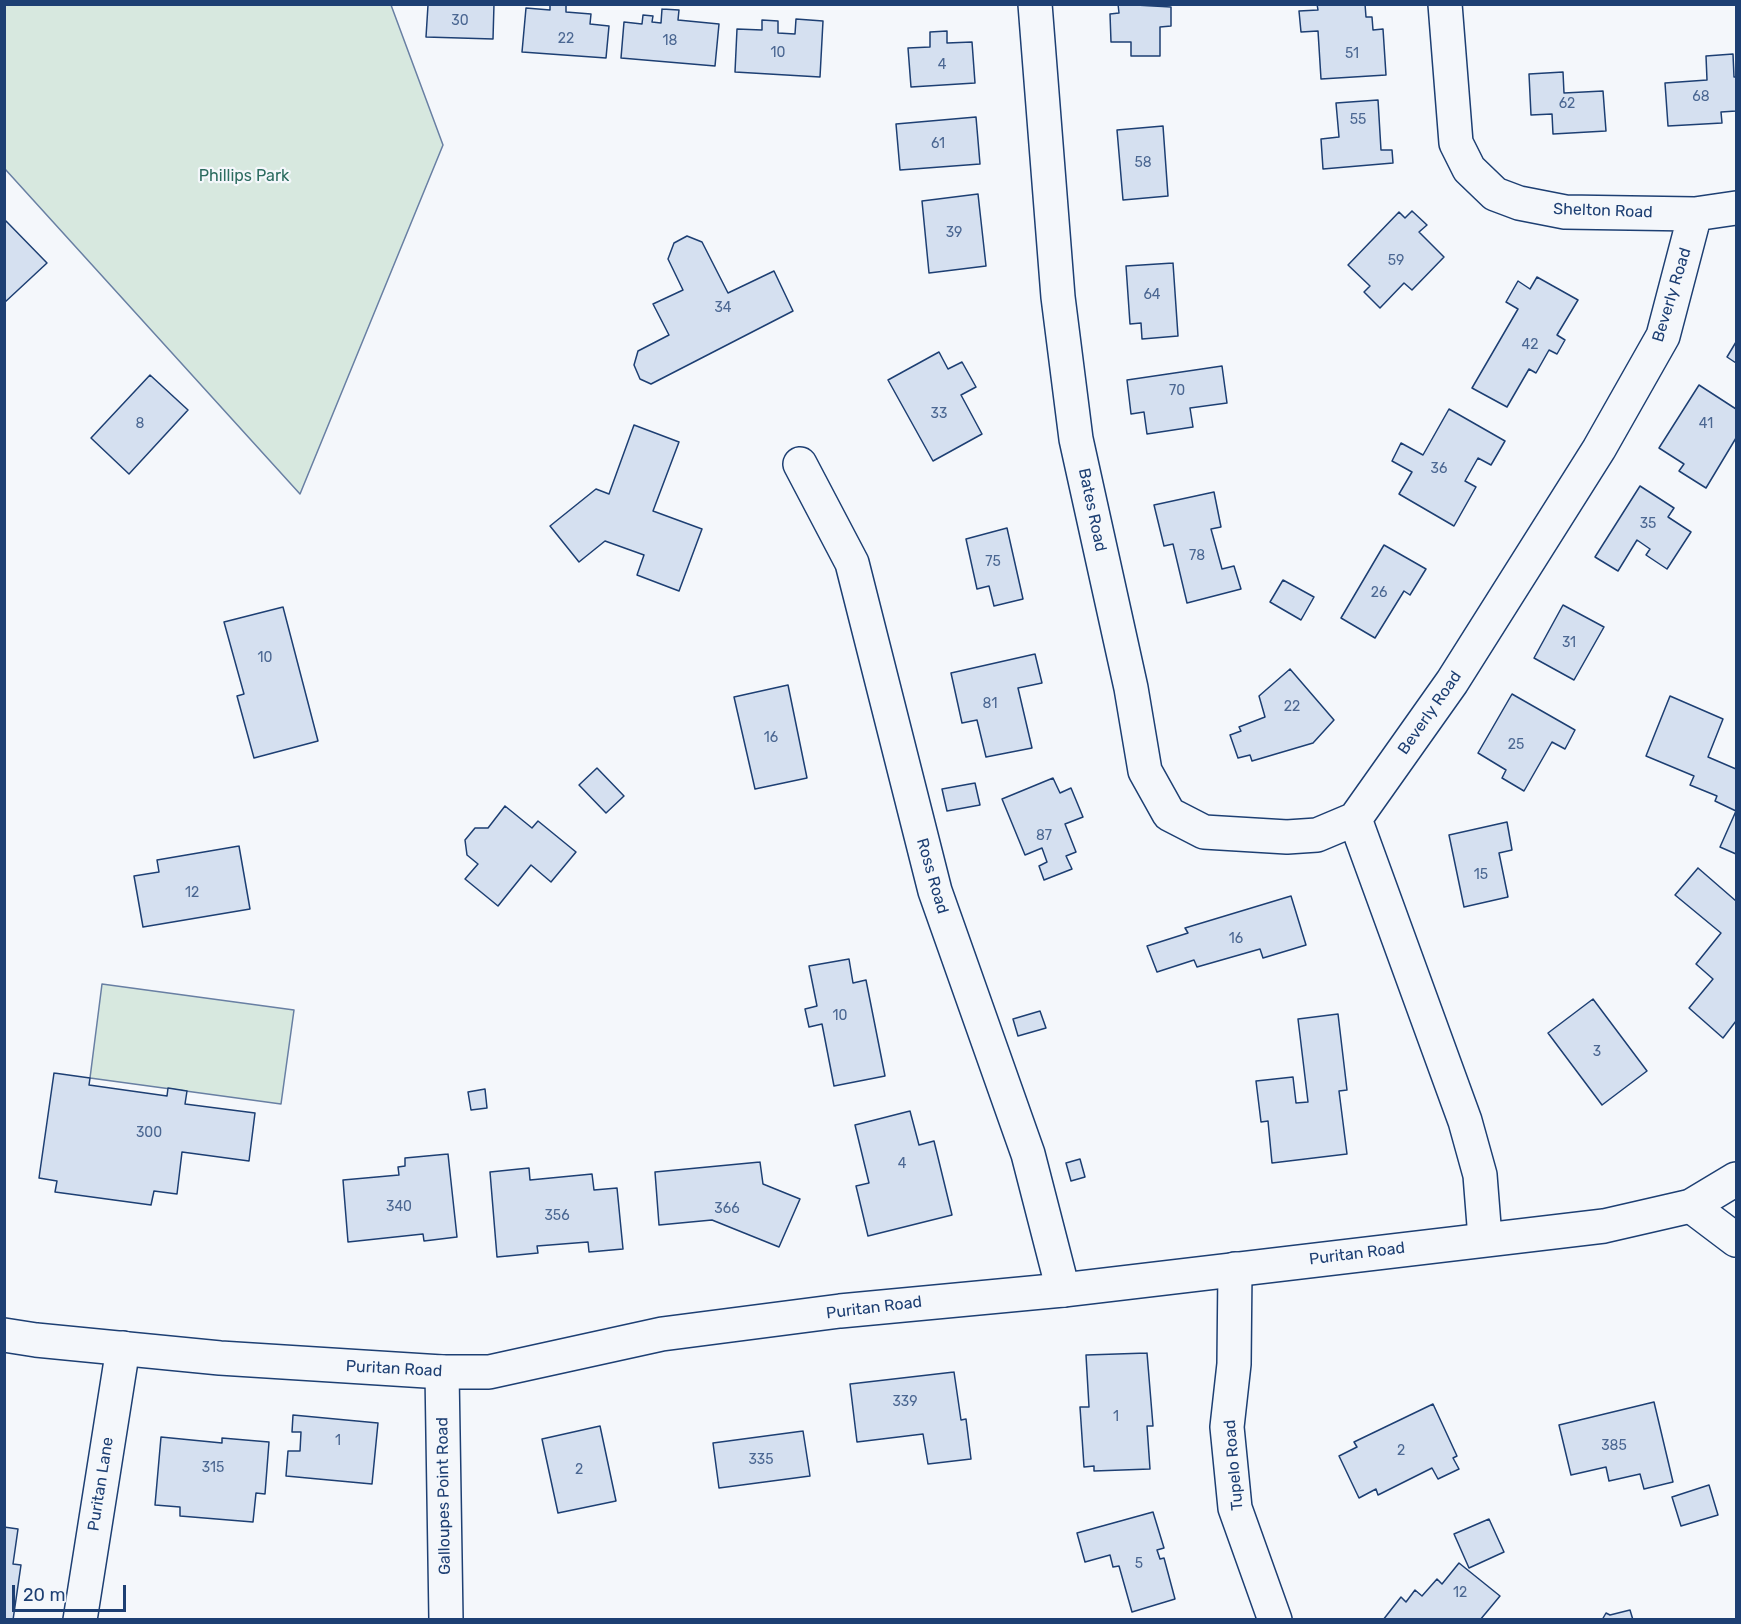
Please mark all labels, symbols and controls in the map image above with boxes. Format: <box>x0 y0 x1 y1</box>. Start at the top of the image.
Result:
house number: 30 <box>451 13 469 29</box>
house number: 22 <box>558 31 574 47</box>
house number: 18 <box>663 33 677 49</box>
house number: 10 <box>771 45 785 61</box>
house number: 51 <box>1345 46 1359 62</box>
house number: 4 <box>938 57 946 73</box>
house number: 68 <box>1692 89 1710 105</box>
house number: 62 <box>1559 96 1575 112</box>
house number: 55 <box>1350 112 1366 128</box>
house number: 61 <box>931 136 945 152</box>
house number: 58 <box>1134 155 1152 171</box>
park label: Phillips Park <box>199 166 289 186</box>
street label: Shelton Road <box>1553 200 1653 222</box>
house number: 39 <box>946 225 962 241</box>
street label: Beverly Road <box>1649 246 1695 344</box>
house number: 59 <box>1388 253 1404 269</box>
house number: 64 <box>1143 287 1161 303</box>
house number: 34 <box>714 300 732 316</box>
house number: 42 <box>1522 337 1538 353</box>
house number: 70 <box>1169 383 1185 399</box>
house number: 33 <box>931 406 947 422</box>
house number: 8 <box>136 416 144 432</box>
house number: 41 <box>1699 416 1713 432</box>
house number: 36 <box>1431 461 1447 477</box>
street label: Bates Road <box>1074 467 1110 553</box>
house number: 35 <box>1640 516 1656 532</box>
house number: 78 <box>1189 548 1205 564</box>
house number: 75 <box>985 554 1001 570</box>
house number: 26 <box>1371 585 1387 601</box>
house number: 31 <box>1562 635 1576 651</box>
house number: 10 <box>258 650 272 666</box>
street label: Beverly Road <box>1394 668 1466 758</box>
house number: 81 <box>983 696 997 712</box>
house number: 22 <box>1284 699 1300 715</box>
house number: 16 <box>764 730 778 746</box>
house number: 25 <box>1508 737 1524 753</box>
house number: 87 <box>1036 828 1052 844</box>
street label: Ross Road <box>912 836 952 916</box>
house number: 15 <box>1474 867 1488 883</box>
house number: 12 <box>185 885 199 901</box>
house number: 16 <box>1229 931 1243 947</box>
house number: 10 <box>833 1008 847 1024</box>
house number: 3 <box>1593 1044 1601 1060</box>
house number: 300 <box>136 1125 162 1141</box>
house number: 4 <box>898 1156 906 1172</box>
house number: 340 <box>386 1199 412 1215</box>
house number: 366 <box>714 1201 740 1217</box>
house number: 356 <box>544 1208 570 1224</box>
street label: Puritan Road <box>1308 1239 1406 1269</box>
street label: Puritan Road <box>825 1293 923 1323</box>
street label: Puritan Road <box>345 1357 443 1381</box>
house number: 339 <box>892 1394 918 1410</box>
house number: 1 <box>1113 1409 1119 1425</box>
street label: Galloupes Point Road <box>433 1417 455 1575</box>
street label: Tupelo Road <box>1220 1419 1248 1511</box>
house number: 1 <box>335 1433 341 1449</box>
street label: Puritan Lane <box>84 1436 118 1532</box>
house number: 385 <box>1601 1438 1627 1454</box>
house number: 2 <box>1397 1443 1405 1459</box>
house number: 335 <box>748 1452 774 1468</box>
house number: 315 <box>202 1460 224 1476</box>
house number: 2 <box>575 1462 583 1478</box>
house number: 5 <box>1135 1556 1143 1572</box>
scale bar <box>15 1573 129 1611</box>
text: 20 m <box>23 1584 65 1606</box>
house number: 12 <box>1453 1585 1467 1601</box>

